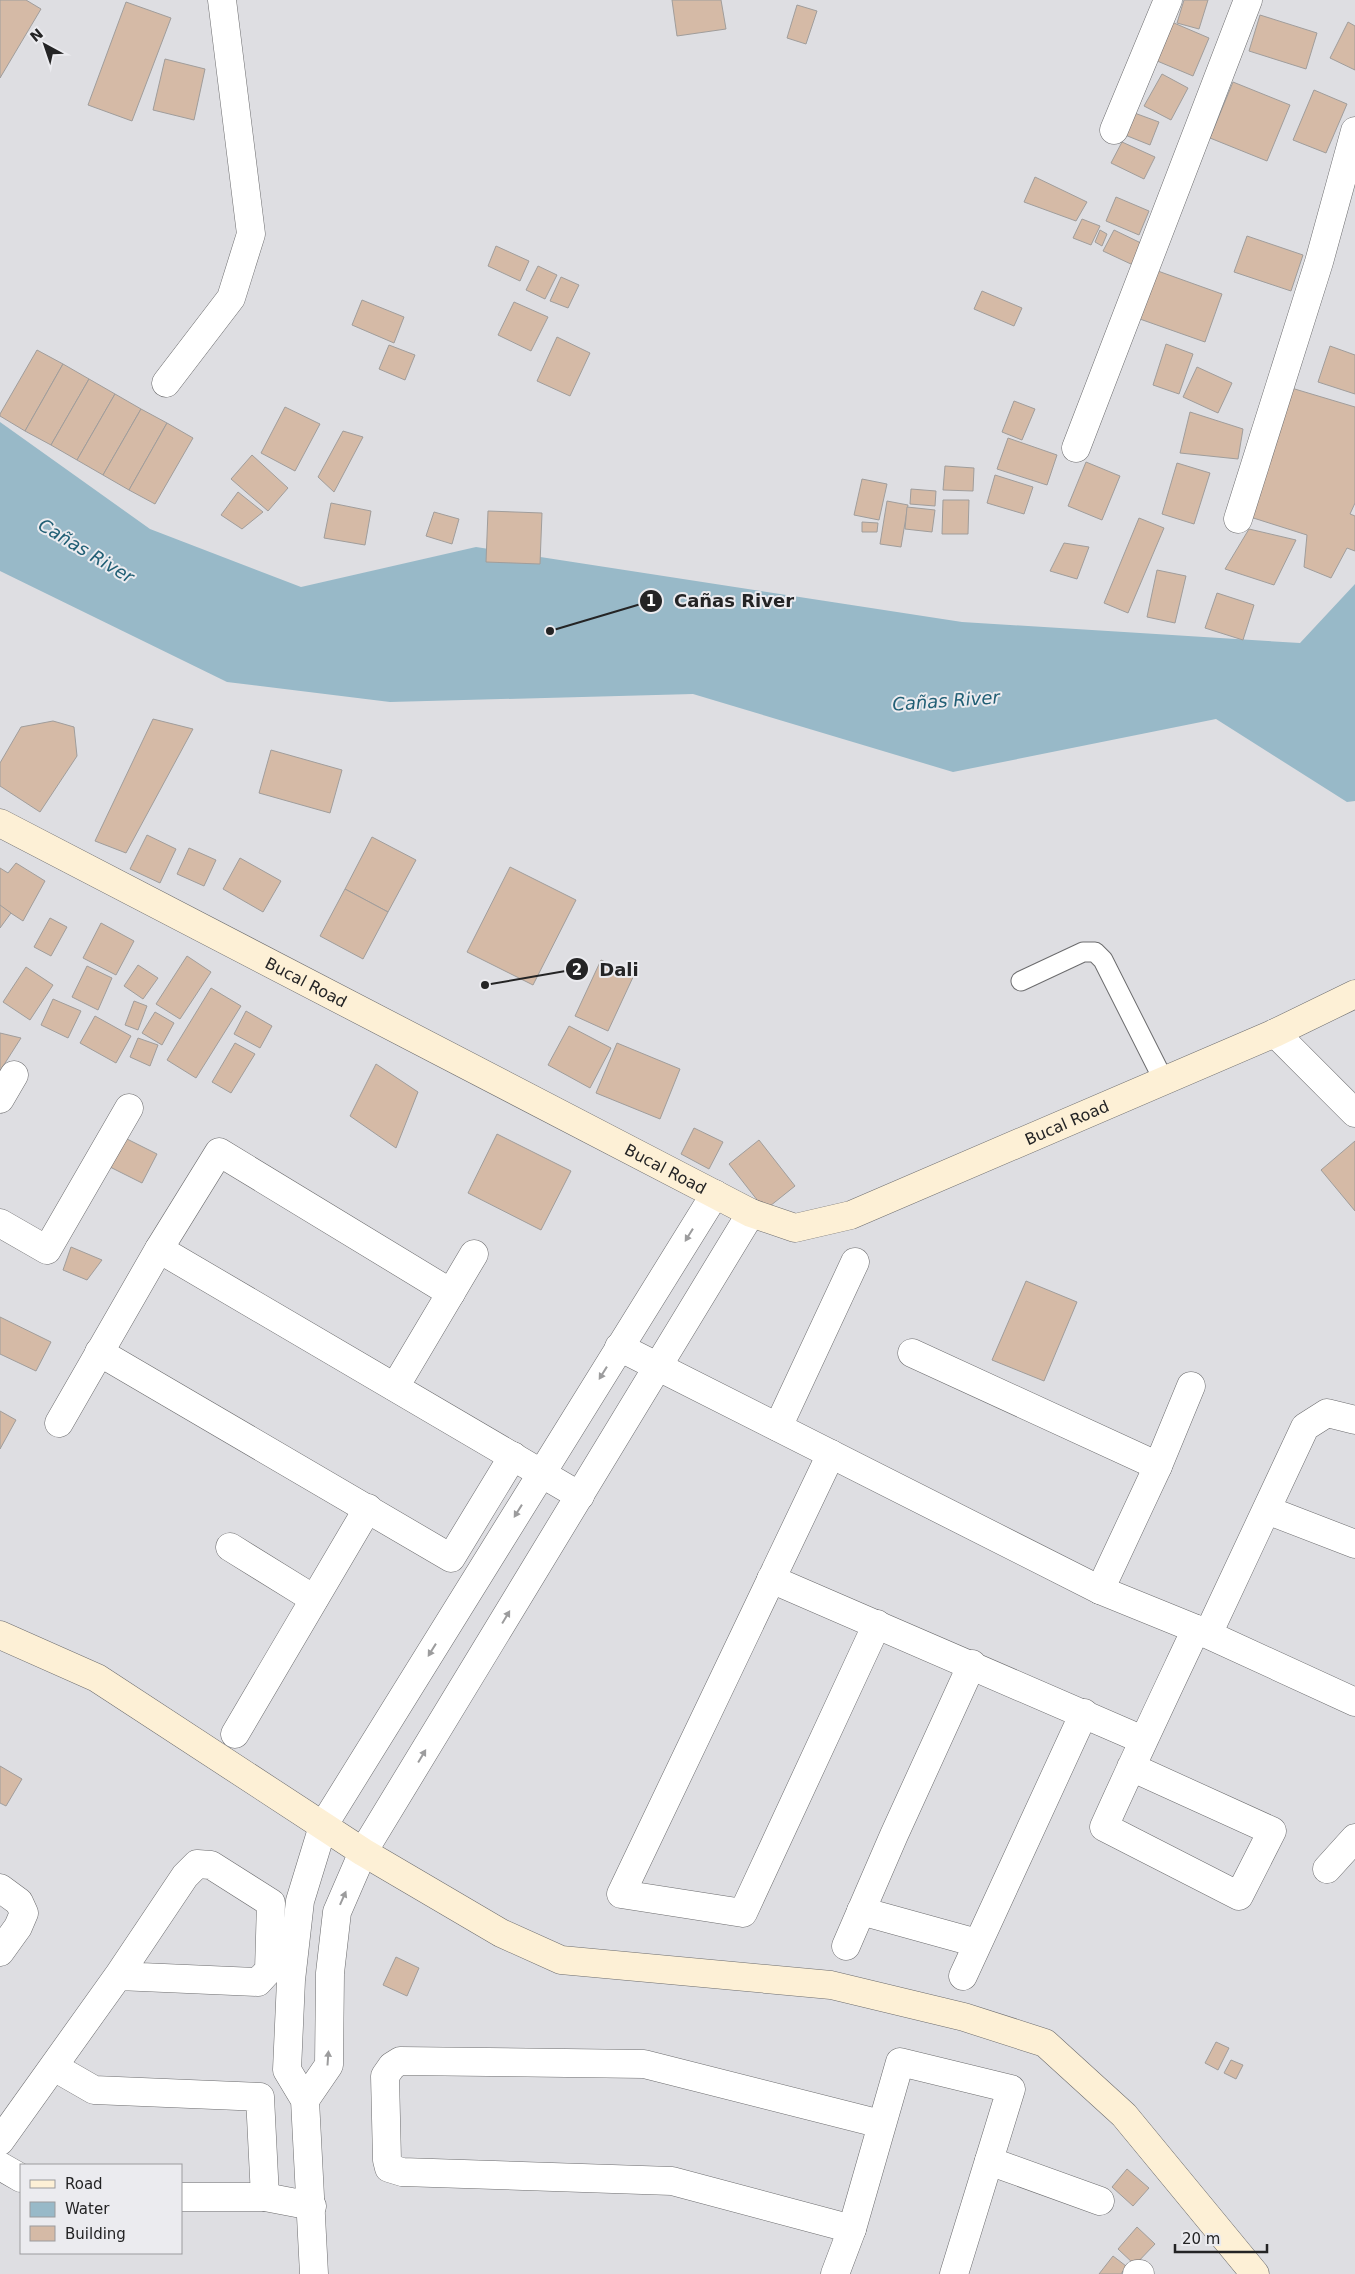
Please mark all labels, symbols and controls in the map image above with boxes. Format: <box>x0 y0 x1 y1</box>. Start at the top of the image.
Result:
north arrow <box>20 20 70 70</box>
text: N <box>27 25 46 45</box>
water label: Cañas River <box>35 514 139 588</box>
callout: Cañas River <box>639 585 804 618</box>
text: Cañas River <box>674 590 794 611</box>
text: 1 <box>646 592 656 610</box>
water label: Cañas River <box>891 686 1002 715</box>
street label: Bucal Road <box>262 953 350 1011</box>
callout: Dali <box>564 953 648 986</box>
text: Dali <box>599 959 639 980</box>
text: 2 <box>572 961 582 979</box>
street label: Bucal Road <box>1022 1096 1112 1149</box>
street label: Bucal Road <box>621 1140 709 1198</box>
one-way arrow <box>684 1229 694 1242</box>
one-way arrow <box>599 1366 608 1380</box>
one-way arrow <box>513 1505 522 1518</box>
one-way arrow <box>501 1610 511 1623</box>
one-way arrow <box>428 1643 437 1656</box>
one-way arrow <box>417 1749 426 1762</box>
one-way arrow <box>339 1891 347 1905</box>
one-way arrow <box>325 2050 333 2066</box>
legend <box>20 2164 182 2254</box>
text: Road <box>65 2175 103 2193</box>
text: Water <box>65 2200 110 2218</box>
scale bar <box>1175 2222 1268 2254</box>
text: Building <box>65 2225 126 2243</box>
text: 20 m <box>1182 2230 1220 2248</box>

